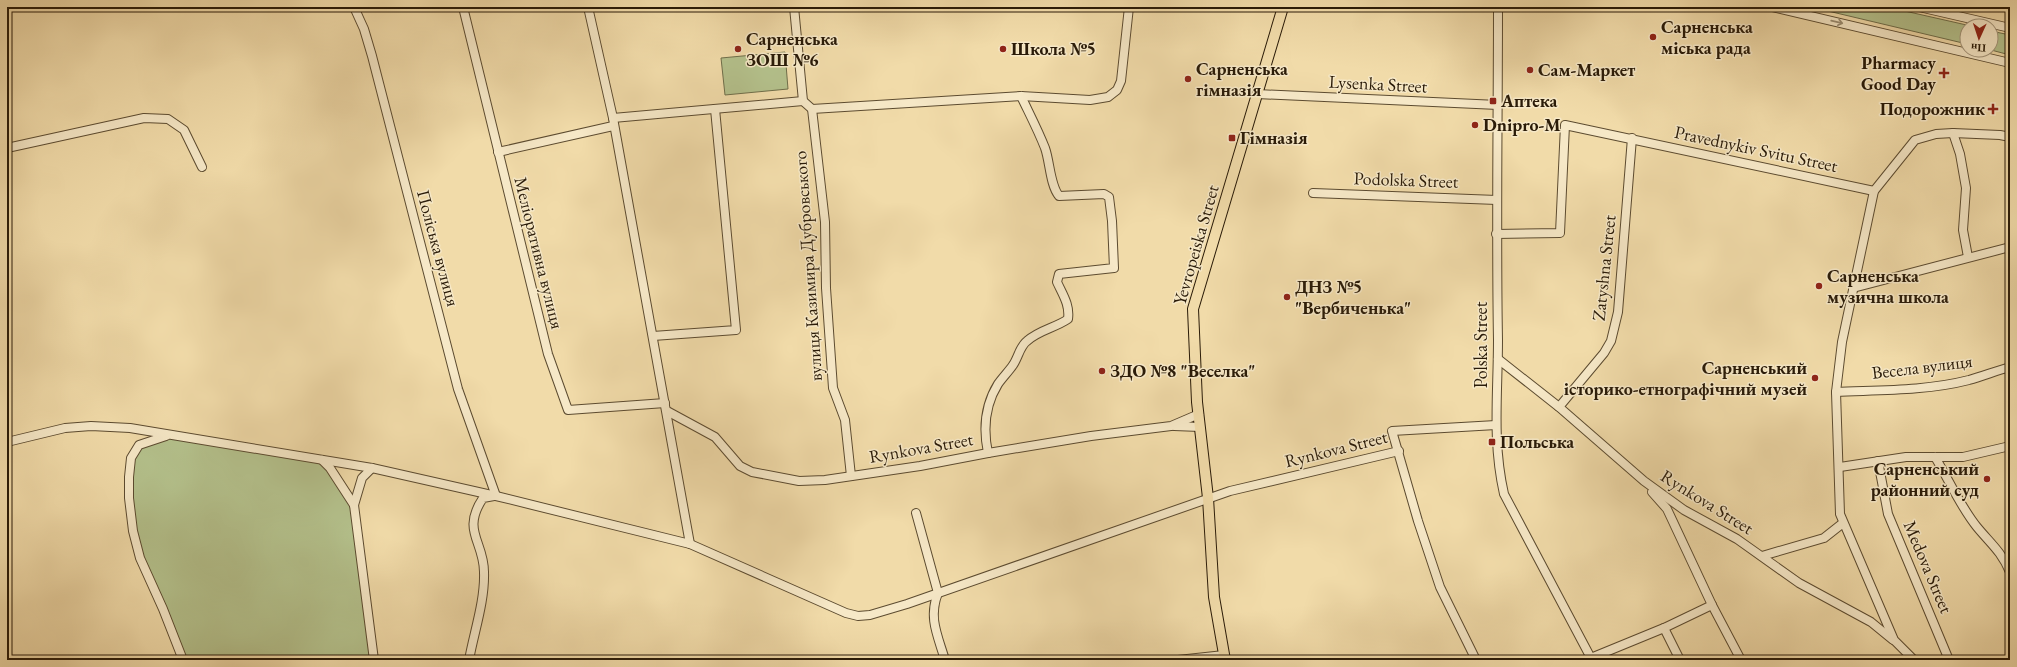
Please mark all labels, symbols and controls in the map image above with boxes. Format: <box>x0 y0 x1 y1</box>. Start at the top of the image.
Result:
place label: Сарненська міська рада <box>1661 15 1753 59</box>
north arrow <box>1959 18 1999 58</box>
one-way arrow <box>1830 19 1843 27</box>
place label: Сарненська ЗОШ №6 <box>746 27 838 71</box>
marker: Сарненська міська рада <box>1648 32 1658 42</box>
place label: Школа №5 <box>1011 37 1096 60</box>
text: Пн <box>1970 41 1986 55</box>
marker: Сарненська ЗОШ №6 <box>733 44 743 54</box>
marker: Школа №5 <box>998 44 1008 54</box>
place label: Pharmacy Good Day <box>1861 51 1936 95</box>
place label: Сарненська гімназія <box>1196 57 1288 101</box>
place label: Сам-Маркет <box>1538 58 1635 81</box>
marker: Сам-Маркет <box>1525 65 1535 75</box>
marker: Pharmacy Good Day <box>1939 68 1949 78</box>
street label: Lysenka Street <box>1328 69 1428 98</box>
marker: Сарненська гімназія <box>1183 74 1193 84</box>
place label: Аптека <box>1500 89 1557 112</box>
marker: Аптека <box>1488 96 1498 106</box>
place label: Подорожник <box>1880 97 1985 120</box>
marker: Подорожник <box>1988 104 1998 114</box>
place label: Dnipro-M <box>1483 113 1561 136</box>
marker: Dnipro-M <box>1470 120 1480 130</box>
street label: Pravednykiv Svitu Street <box>1672 120 1840 177</box>
place label: Гімназія <box>1240 126 1308 149</box>
marker: Гімназія <box>1227 133 1237 143</box>
street label: вулиця Казимира Дубровського <box>788 150 827 382</box>
street label: Podolska Street <box>1353 166 1459 193</box>
street label: Меліоративна вулиця <box>509 174 570 331</box>
street label: Yevropeiska Street <box>1167 182 1224 308</box>
street label: Поліська вулиця <box>412 187 465 309</box>
street label: Zatyshna Street <box>1586 213 1621 322</box>
place label: Сарненська музична школа <box>1827 264 1949 308</box>
place label: ДНЗ №5 "Вербиченька" <box>1295 275 1411 319</box>
marker: Сарненська музична школа <box>1814 281 1824 291</box>
marker: ДНЗ №5 "Вербиченька" <box>1282 292 1292 302</box>
street label: Polska Street <box>1469 301 1492 388</box>
street label: Весела вулиця <box>1870 349 1974 384</box>
place label: Сарненський історико-етнографічний музей <box>1564 356 1807 400</box>
place label: ЗДО №8 "Веселка" <box>1110 359 1255 382</box>
marker: ЗДО №8 "Веселка" <box>1097 366 1107 376</box>
marker: Сарненський історико-етнографічний музей <box>1810 373 1820 383</box>
street label: Rynkova Street <box>1282 425 1390 472</box>
street label: Rynkova Street <box>867 427 975 468</box>
place label: Польська <box>1500 430 1574 453</box>
marker: Польська <box>1487 437 1497 447</box>
place label: Сарненський районний суд <box>1871 457 1979 501</box>
street label: Rynkova Street <box>1657 464 1758 539</box>
marker: Сарненський районний суд <box>1982 474 1992 484</box>
street label: Medova Street <box>1899 517 1958 617</box>

